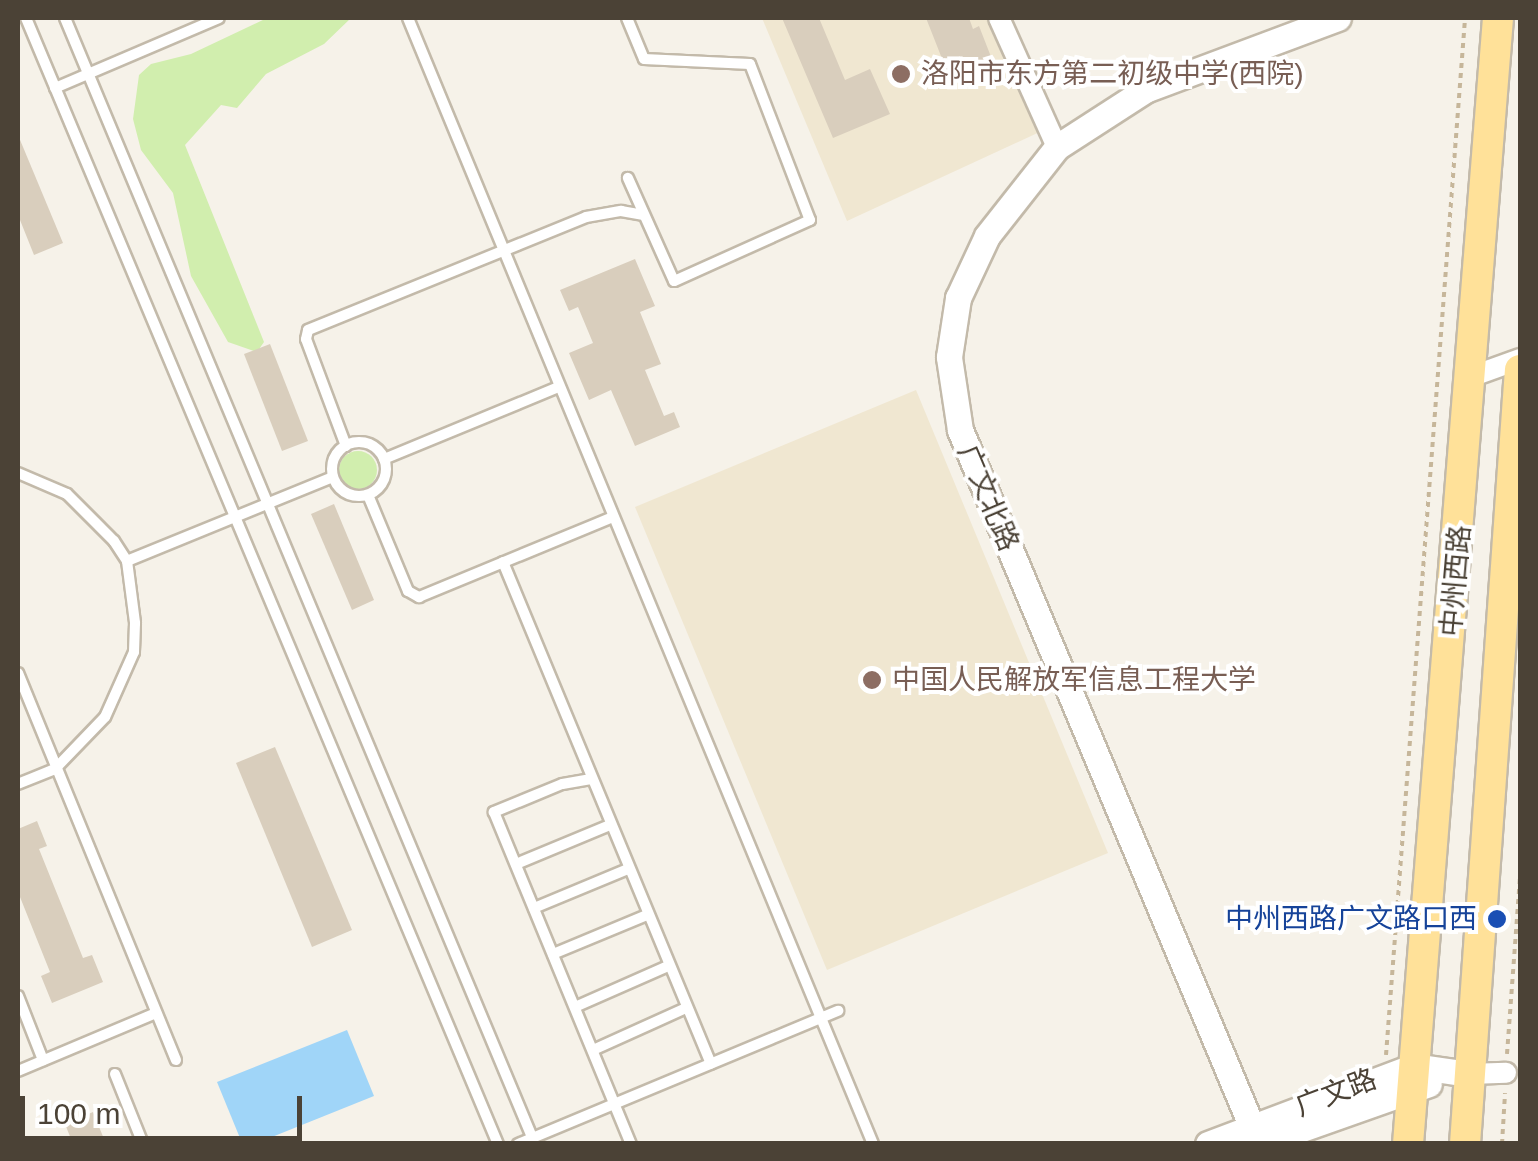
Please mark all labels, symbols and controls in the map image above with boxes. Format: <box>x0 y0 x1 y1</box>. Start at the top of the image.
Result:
place label: 洛阳市东方第二初级中学(西院) <box>921 57 1304 91</box>
marker: 洛阳市东方第二初级中学(西院) <box>890 63 912 85</box>
street label: 广文北路 <box>951 440 1025 556</box>
street label: 中州西路 <box>1434 524 1478 638</box>
place label: 中国人民解放军信息工程大学 <box>892 663 1256 697</box>
marker: 中国人民解放军信息工程大学 <box>861 669 883 691</box>
place label: 中州西路广文路口西 <box>1225 902 1477 936</box>
marker: 中州西路广文路口西 <box>1486 908 1508 930</box>
street label: 广文路 <box>1291 1062 1381 1124</box>
scale bar <box>25 1076 308 1138</box>
text: 100 m <box>37 1097 120 1130</box>

